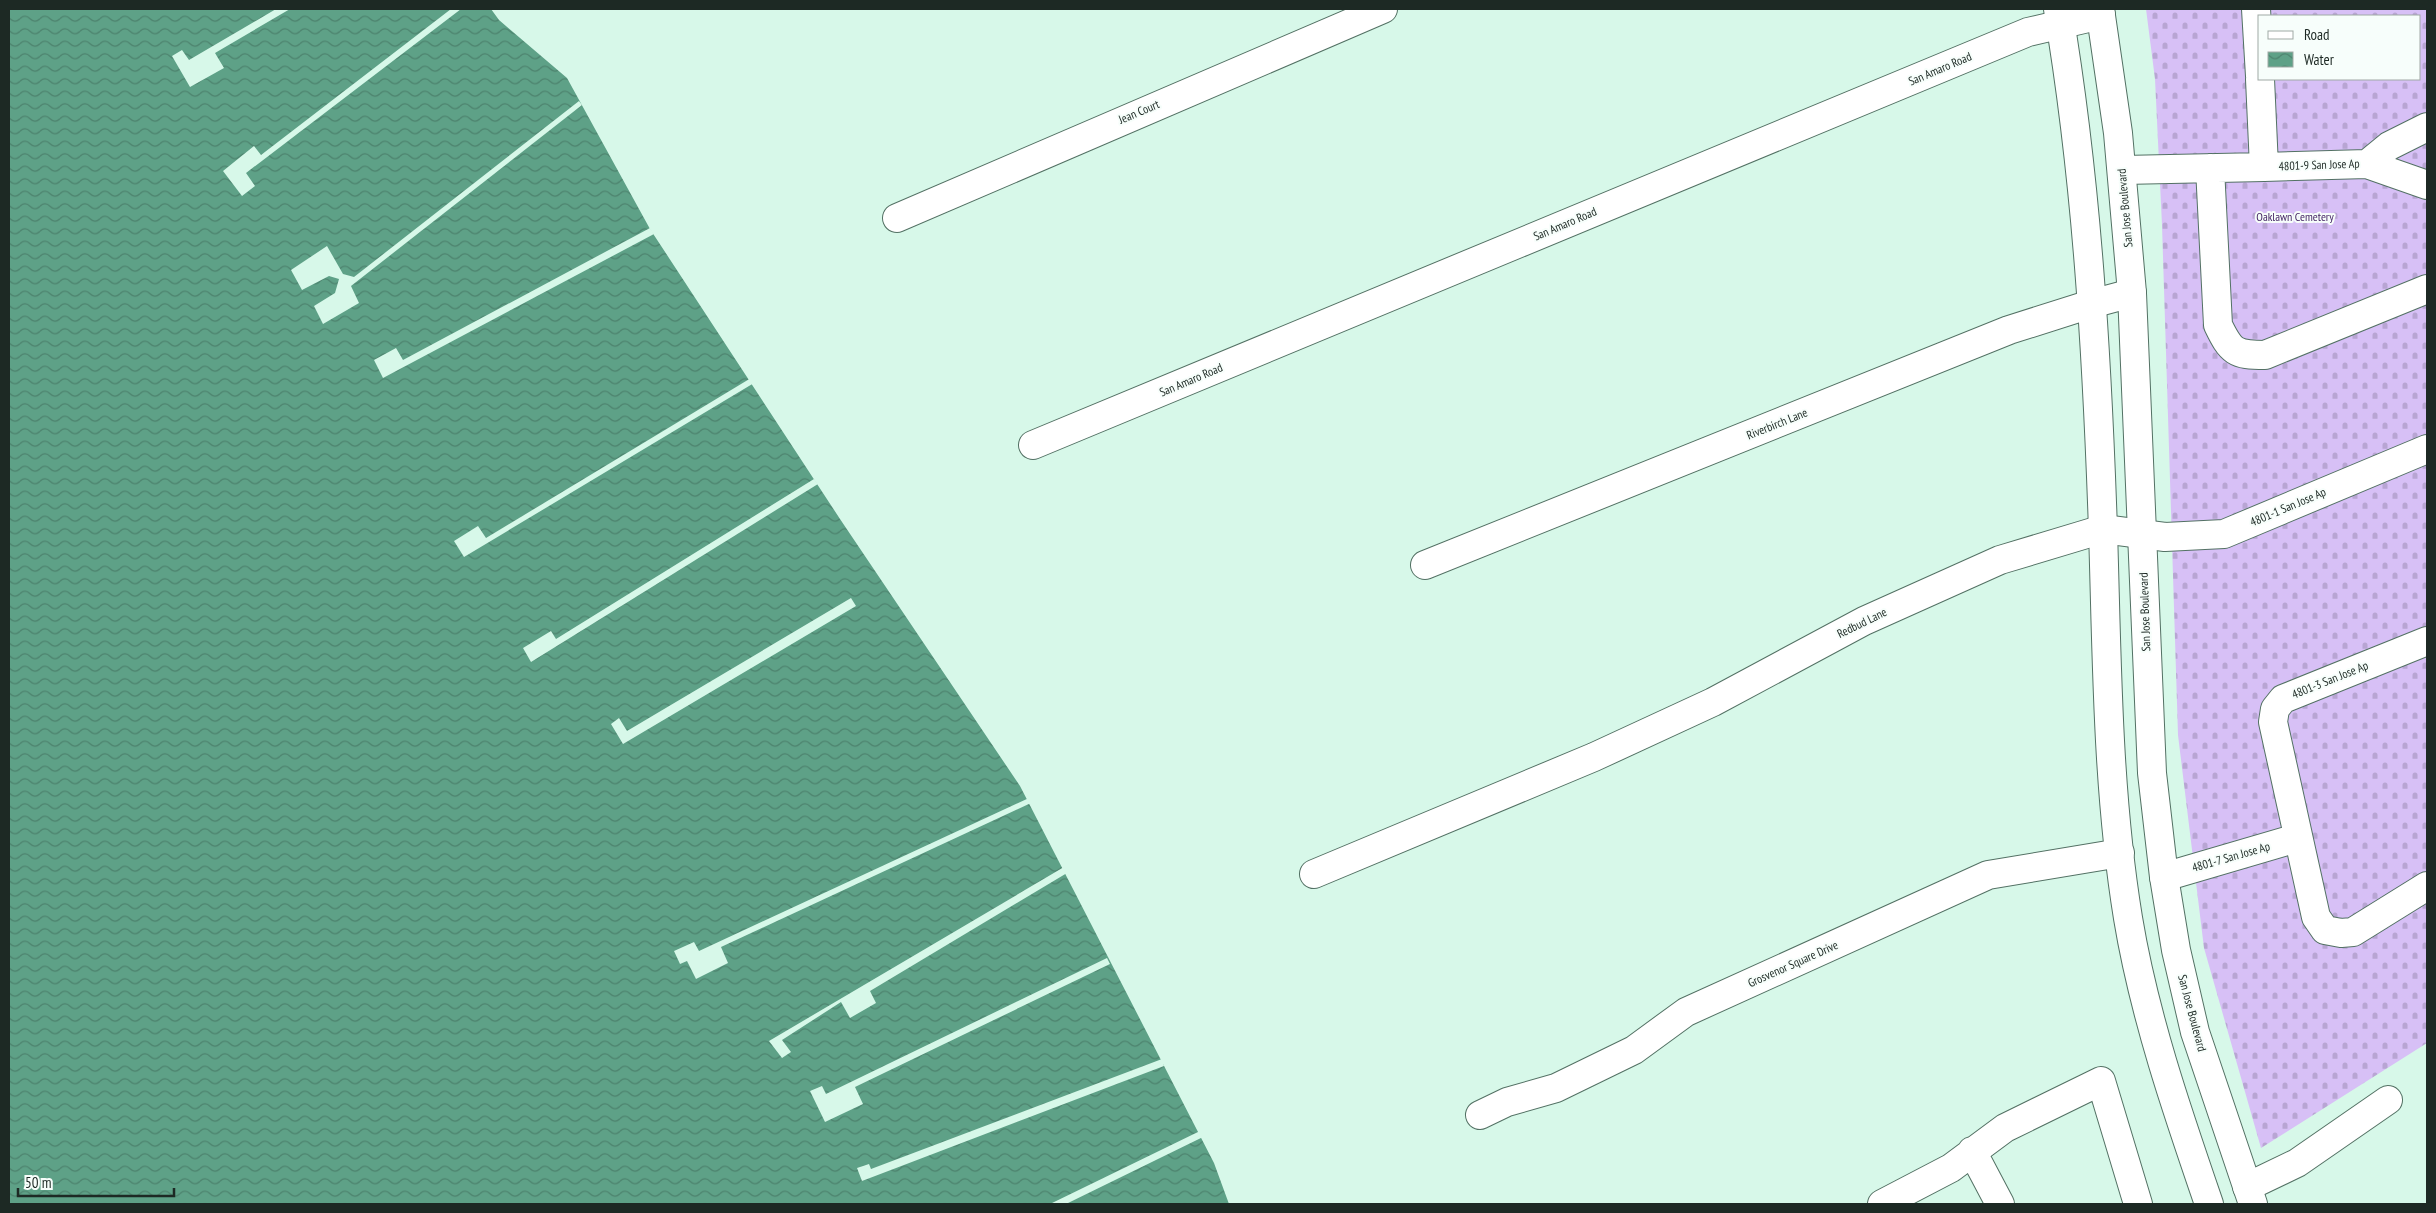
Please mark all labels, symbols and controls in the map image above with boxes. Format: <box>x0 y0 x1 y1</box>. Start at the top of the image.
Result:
legend <box>2258 15 2421 80</box>
text: Road <box>2304 25 2330 44</box>
street label: San Amaro Road <box>1906 49 1974 89</box>
text: Water <box>2304 50 2335 69</box>
street label: Jean Court <box>1115 96 1162 127</box>
street label: 4801-9 San Jose Ap <box>2278 156 2360 173</box>
street label: San Jose Boulevard <box>2114 168 2135 248</box>
street label: San Amaro Road <box>1531 204 1599 244</box>
park label: Oaklawn Cemetery <box>2256 209 2334 224</box>
street label: San Amaro Road <box>1157 360 1225 400</box>
street label: Riverbirch Lane <box>1744 405 1809 443</box>
street label: 4801-1 San Jose Ap <box>2248 484 2328 529</box>
street label: San Jose Boulevard <box>2136 572 2153 652</box>
street label: Redbud Lane <box>1834 604 1889 641</box>
street label: 4801-3 San Jose Ap <box>2289 657 2370 702</box>
street label: 4801-7 San Jose Ap <box>2190 838 2272 875</box>
street label: Grosvenor Square Drive <box>1745 937 1840 990</box>
street label: San Jose Boulevard <box>2175 973 2210 1053</box>
scale bar <box>18 1166 174 1198</box>
text: 50 m <box>25 1173 51 1192</box>

